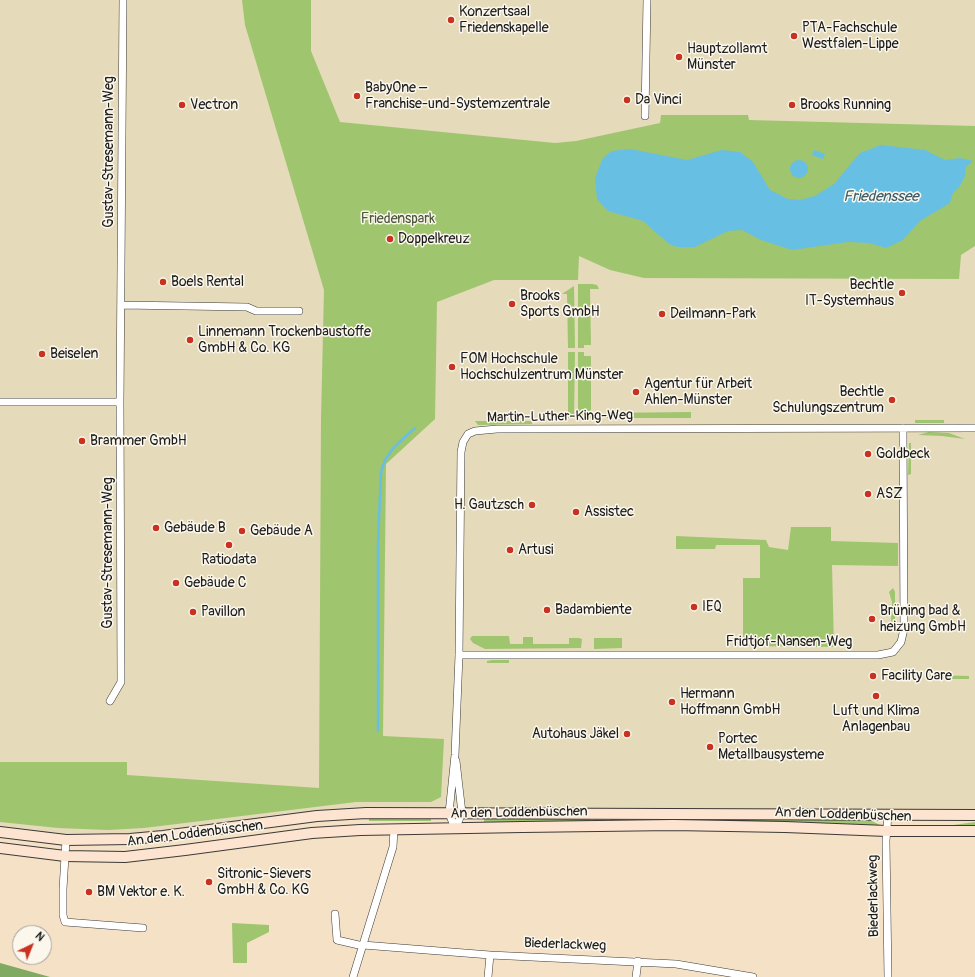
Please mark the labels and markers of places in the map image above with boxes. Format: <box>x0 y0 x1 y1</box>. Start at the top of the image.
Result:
place label: Konzertsaal Friedenskapelle <box>459 4 549 36</box>
marker: Konzertsaal Friedenskapelle <box>446 15 456 25</box>
place label: PTA-Fachschule Westfalen-Lippe <box>802 20 899 52</box>
marker: PTA-Fachschule Westfalen-Lippe <box>789 31 799 41</box>
place label: Hauptzollamt Münster <box>687 41 767 74</box>
marker: Hauptzollamt Münster <box>674 52 684 62</box>
place label: BabyOne – Franchise-und-Systemzentrale <box>365 80 550 112</box>
marker: BabyOne – Franchise-und-Systemzentrale <box>352 91 362 101</box>
place label: Da Vinci <box>635 92 682 108</box>
marker: Da Vinci <box>622 95 632 105</box>
place label: Vectron <box>190 97 238 113</box>
place label: Brooks Running <box>800 97 891 113</box>
marker: Vectron <box>177 100 187 110</box>
marker: Brooks Running <box>787 100 797 110</box>
place label: Doppelkreuz <box>398 231 470 247</box>
marker: Doppelkreuz <box>385 234 395 244</box>
place label: Boels Rental <box>171 274 244 290</box>
marker: Boels Rental <box>158 277 168 287</box>
place label: Bechtle IT-Systemhaus <box>805 277 894 310</box>
place label: Brooks Sports GmbH <box>520 288 600 320</box>
marker: Bechtle IT-Systemhaus <box>897 288 907 298</box>
marker: Brooks Sports GmbH <box>507 299 517 309</box>
place label: Deilmann-Park <box>670 306 756 322</box>
marker: Deilmann-Park <box>657 309 667 319</box>
place label: Linnemann Trockenbaustoffe GmbH & Co. KG <box>198 324 371 356</box>
marker: Linnemann Trockenbaustoffe GmbH & Co. KG <box>185 335 195 345</box>
place label: Beiselen <box>50 346 98 362</box>
marker: Beiselen <box>37 349 47 359</box>
place label: FOM Hochschule Hochschulzentrum Münster <box>460 351 624 384</box>
marker: FOM Hochschule Hochschulzentrum Münster <box>447 362 457 372</box>
place label: Agentur für Arbeit Ahlen-Münster <box>644 376 752 408</box>
place label: Bechtle Schulungszentrum <box>772 384 884 416</box>
marker: Agentur für Arbeit Ahlen-Münster <box>631 387 641 397</box>
marker: Bechtle Schulungszentrum <box>887 395 897 405</box>
place label: Brammer GmbH <box>90 433 187 449</box>
marker: Brammer GmbH <box>77 436 87 446</box>
place label: Goldbeck <box>876 446 930 462</box>
marker: Goldbeck <box>863 449 873 459</box>
place label: ASZ <box>876 486 903 502</box>
marker: ASZ <box>863 489 873 499</box>
place label: H. Gautzsch <box>454 497 524 513</box>
marker: H. Gautzsch <box>527 500 537 510</box>
place label: Assistec <box>584 504 634 520</box>
marker: Assistec <box>571 507 581 517</box>
place label: Gebäude B <box>164 520 226 536</box>
marker: Gebäude B <box>151 523 161 533</box>
place label: Gebäude A <box>250 523 313 539</box>
marker: Gebäude A <box>237 526 247 536</box>
marker: Ratiodata <box>224 540 234 550</box>
place label: Artusi <box>518 542 554 558</box>
marker: Artusi <box>505 545 515 555</box>
place label: Ratiodata <box>202 552 256 568</box>
place label: Gebäude C <box>184 575 246 591</box>
marker: Gebäude C <box>171 578 181 588</box>
place label: IEQ <box>702 599 722 615</box>
place label: Badambiente <box>555 602 632 618</box>
marker: IEQ <box>689 602 699 612</box>
place label: Brüning bad & heizung GmbH <box>880 603 966 636</box>
place label: Pavillon <box>201 604 245 620</box>
marker: Badambiente <box>542 605 552 615</box>
marker: Pavillon <box>188 607 198 617</box>
marker: Brüning bad & heizung GmbH <box>867 614 877 624</box>
place label: Facility Care <box>881 668 952 684</box>
marker: Facility Care <box>868 671 878 681</box>
place label: Hermann Hoffmann GmbH <box>680 686 780 718</box>
marker: Luft und Klima Anlagenbau <box>871 691 881 701</box>
marker: Hermann Hoffmann GmbH <box>667 697 677 707</box>
place label: Luft und Klima Anlagenbau <box>832 703 920 736</box>
place label: Autohaus Jäkel <box>532 726 619 742</box>
marker: Autohaus Jäkel <box>622 729 632 739</box>
place label: Portec Metallbausysteme <box>718 731 824 764</box>
marker: Portec Metallbausysteme <box>705 742 715 752</box>
place label: Sitronic-Sievers GmbH & Co. KG <box>217 866 311 898</box>
marker: Sitronic-Sievers GmbH & Co. KG <box>204 877 214 887</box>
place label: BM Vektor e. K. <box>97 884 185 900</box>
marker: BM Vektor e. K. <box>84 887 94 897</box>

